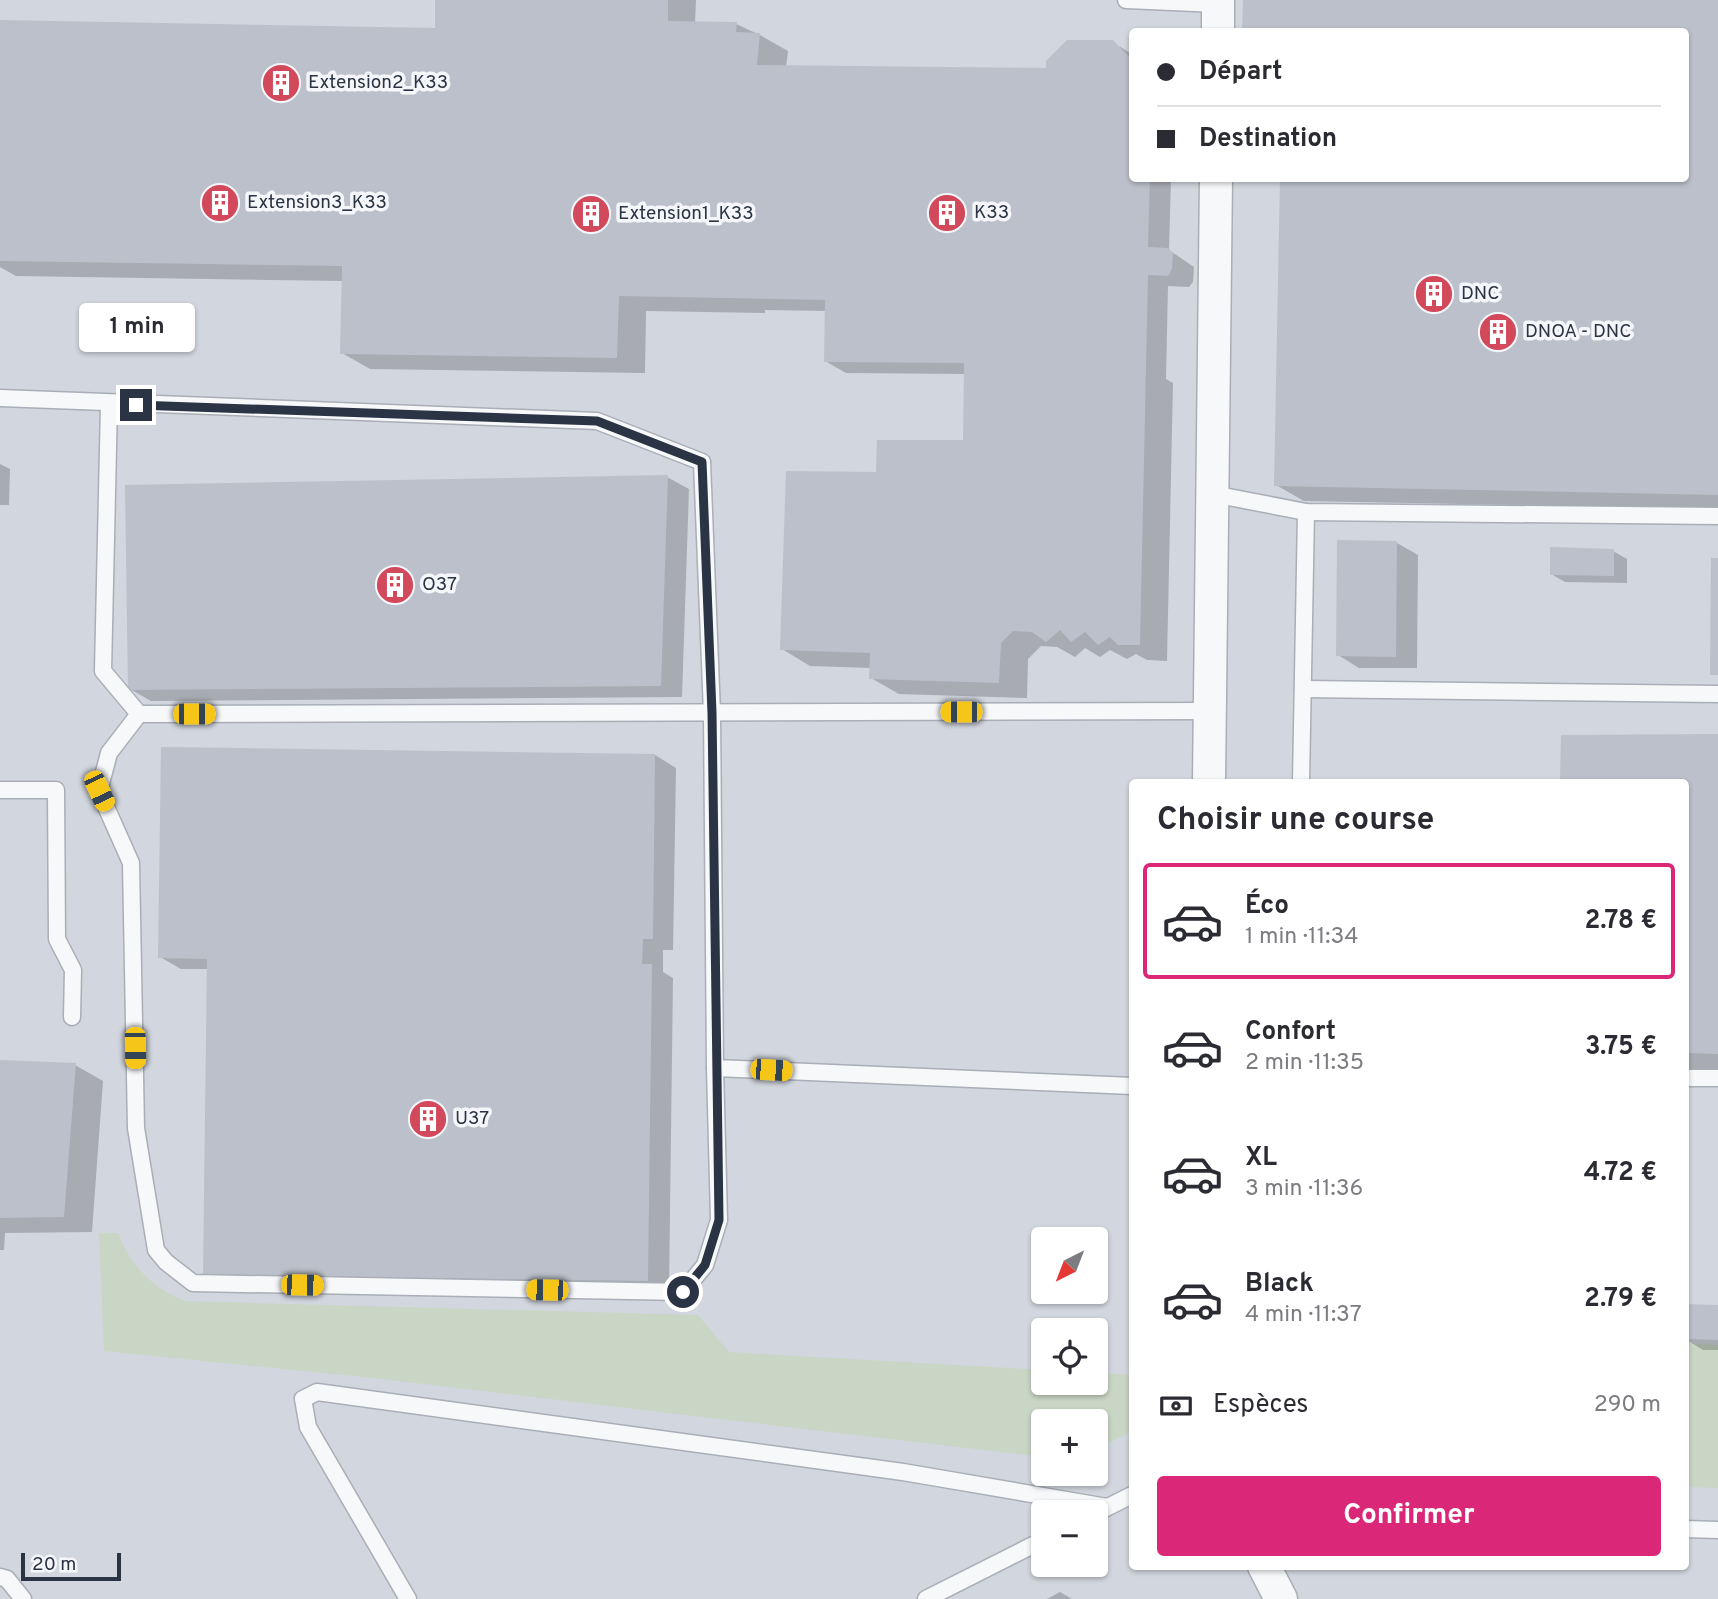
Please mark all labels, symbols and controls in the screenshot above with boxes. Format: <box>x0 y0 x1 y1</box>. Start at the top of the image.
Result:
text: Départ <box>1199 56 1283 89</box>
building icon: Extension2_K33 <box>260 62 302 104</box>
place label: Extension2_K33 <box>308 71 448 95</box>
text: Destination <box>1199 123 1337 156</box>
building icon: Extension3_K33 <box>199 182 241 224</box>
place label: Extension3_K33 <box>247 191 387 215</box>
building icon: K33 <box>926 192 968 234</box>
building icon: Extension1_K33 <box>570 193 612 235</box>
place label: K33 <box>974 201 1009 225</box>
place label: Extension1_K33 <box>618 202 754 226</box>
building icon: DNC <box>1413 273 1455 315</box>
place label: DNC <box>1461 282 1500 306</box>
callout: 1 min <box>78 304 194 352</box>
building icon: DNOA - DNC <box>1477 311 1519 353</box>
text: 1 min <box>109 313 165 342</box>
place label: DNOA - DNC <box>1525 320 1632 344</box>
route end <box>120 389 152 421</box>
building icon: O37 <box>374 564 416 606</box>
place label: O37 <box>422 573 457 597</box>
car <box>941 702 983 723</box>
car <box>174 704 216 725</box>
car <box>81 768 118 814</box>
text: Choisir une course <box>1157 801 1434 841</box>
icon: car <box>1161 890 1224 953</box>
text: Éco <box>1245 890 1289 923</box>
text: 2.78 € <box>1584 905 1657 938</box>
text: 1 min · 11:34 <box>1245 923 1359 952</box>
icon: car <box>1161 1016 1224 1079</box>
text: Confort <box>1245 1016 1336 1049</box>
car <box>125 1027 146 1069</box>
text: 3.75 € <box>1585 1031 1657 1064</box>
text: 2 min · 11:35 <box>1245 1049 1364 1078</box>
car <box>750 1058 793 1082</box>
building icon: U37 <box>407 1098 449 1140</box>
place label: U37 <box>455 1107 489 1131</box>
icon: car <box>1161 1142 1224 1205</box>
text: XL <box>1245 1142 1277 1175</box>
text: 4.72 € <box>1584 1157 1657 1190</box>
text: 3 min · 11:36 <box>1245 1175 1363 1204</box>
north arrow <box>1031 1227 1108 1304</box>
map controls <box>1031 1227 1108 1577</box>
icon: car <box>1161 1268 1224 1331</box>
text: Black <box>1245 1268 1314 1301</box>
car <box>281 1274 324 1296</box>
route start <box>667 1276 699 1308</box>
car <box>526 1279 569 1301</box>
text: 2.79 € <box>1584 1283 1657 1316</box>
text: 4 min · 11:37 <box>1245 1301 1362 1330</box>
button: locate <box>1031 1318 1108 1395</box>
icon: cash <box>1157 1387 1195 1425</box>
text: Espèces <box>1213 1389 1309 1422</box>
text: 290 m <box>1594 1391 1661 1420</box>
button: + <box>1031 1409 1108 1486</box>
button: Confirmer <box>1157 1476 1661 1556</box>
button: − <box>1031 1500 1108 1577</box>
scale bar <box>21 1550 121 1582</box>
text: 20 m <box>32 1553 76 1577</box>

